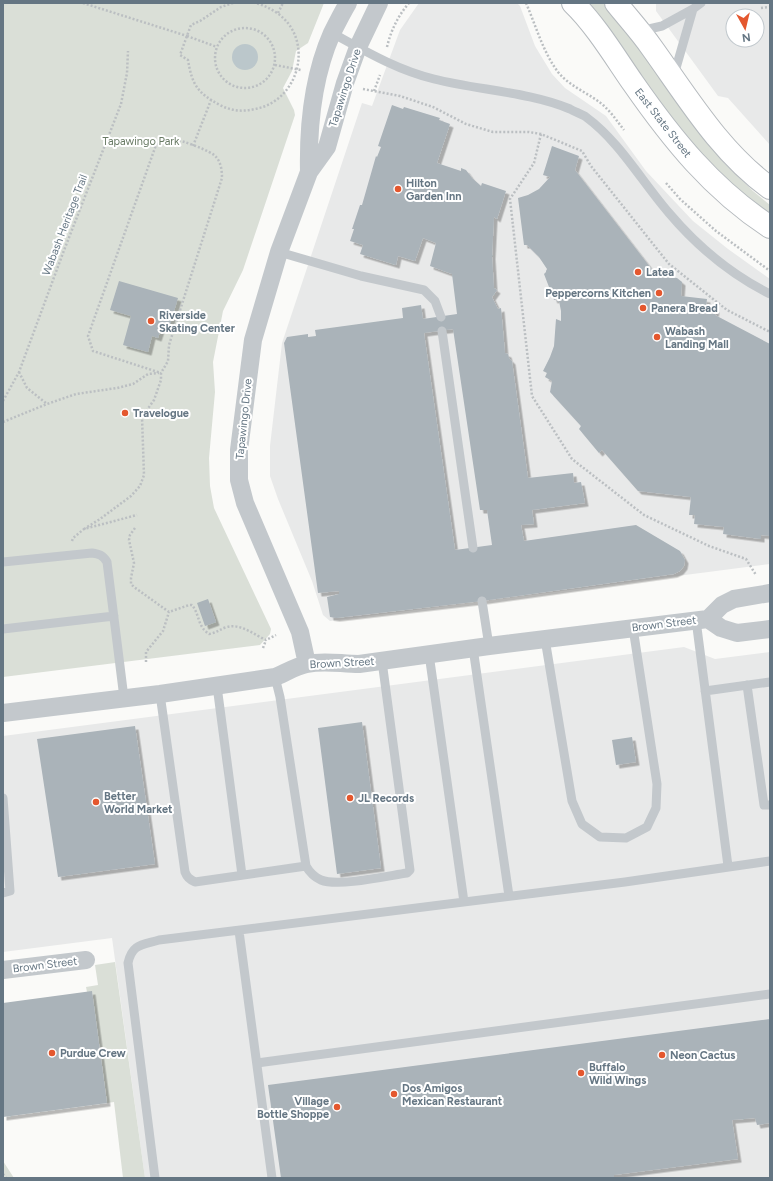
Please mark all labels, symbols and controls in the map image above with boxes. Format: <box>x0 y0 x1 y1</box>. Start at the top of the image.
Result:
north arrow <box>725 8 765 48</box>
text: N <box>741 30 751 44</box>
street label: Tapawingo Drive <box>326 47 364 129</box>
street label: East State Street <box>632 86 694 160</box>
park label: Tapawingo Park <box>103 135 180 148</box>
street label: Wabash Heritage Trail <box>40 173 90 277</box>
place label: Hilton Garden Inn <box>406 177 461 203</box>
marker: Hilton Garden Inn <box>393 184 403 194</box>
place label: Latea <box>646 266 674 279</box>
marker: Latea <box>633 267 643 277</box>
place label: Peppercorns Kitchen <box>545 287 651 300</box>
marker: Peppercorns Kitchen <box>654 288 664 298</box>
place label: Panera Bread <box>651 302 718 315</box>
marker: Panera Bread <box>638 303 648 313</box>
place label: Riverside Skating Center <box>159 309 236 335</box>
marker: Riverside Skating Center <box>146 316 156 326</box>
place label: Wabash Landing Mall <box>665 325 729 351</box>
marker: Wabash Landing Mall <box>652 332 662 342</box>
street label: Tapawingo Drive <box>233 378 255 460</box>
place label: Travelogue <box>133 407 189 420</box>
marker: Travelogue <box>120 408 130 418</box>
street label: Brown Street <box>631 614 697 634</box>
street label: Brown Street <box>309 655 375 671</box>
place label: Better World Market <box>104 790 173 816</box>
place label: JL Records <box>358 792 414 805</box>
marker: JL Records <box>345 793 355 803</box>
marker: Better World Market <box>91 797 101 807</box>
street label: Brown Street <box>12 955 78 975</box>
place label: Purdue Crew <box>60 1047 127 1060</box>
marker: Purdue Crew <box>47 1048 57 1058</box>
place label: Neon Cactus <box>670 1049 736 1062</box>
marker: Neon Cactus <box>657 1050 667 1060</box>
place label: Buffalo Wild Wings <box>589 1061 646 1087</box>
marker: Buffalo Wild Wings <box>576 1068 586 1078</box>
place label: Dos Amigos Mexican Restaurant <box>402 1082 503 1108</box>
marker: Dos Amigos Mexican Restaurant <box>389 1089 399 1099</box>
place label: Village Bottle Shoppe <box>257 1095 329 1121</box>
marker: Village Bottle Shoppe <box>332 1102 342 1112</box>

